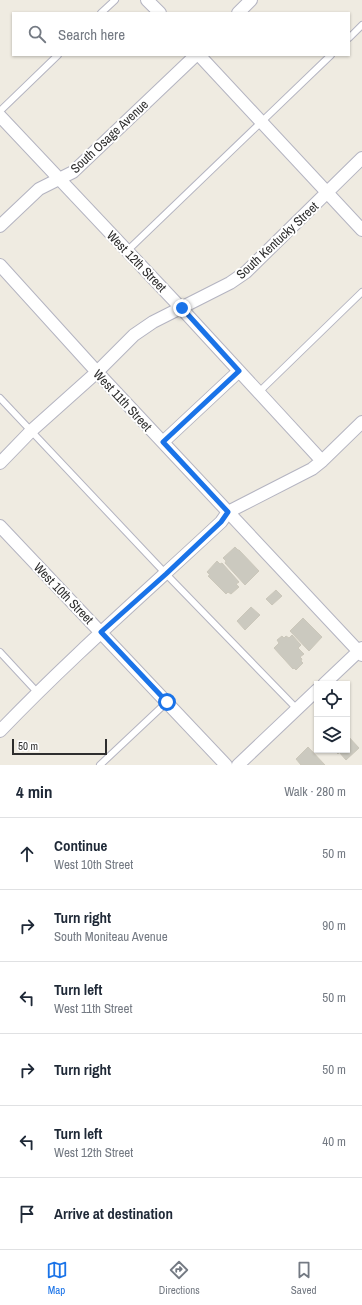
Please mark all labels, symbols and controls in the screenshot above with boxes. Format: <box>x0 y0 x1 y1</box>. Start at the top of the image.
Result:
search box <box>12 12 350 56</box>
icon: search <box>26 23 48 45</box>
text: Search here <box>58 24 125 45</box>
street label: South Osage Avenue <box>67 96 152 177</box>
street label: South Kentucky Street <box>233 198 322 283</box>
street label: West 12th Street <box>103 227 170 296</box>
route end <box>173 299 191 317</box>
street label: West 11th Street <box>90 366 156 435</box>
street label: West 10th Street <box>30 559 97 628</box>
map controls <box>314 681 350 753</box>
button: locate <box>314 681 350 717</box>
route start <box>158 693 176 711</box>
button: layers <box>314 717 350 753</box>
scale bar <box>12 737 107 756</box>
text: 50 m <box>18 739 38 753</box>
text: 4 min <box>16 780 52 803</box>
text: Walk · 280 m <box>284 783 346 800</box>
text: Continue <box>54 835 107 856</box>
icon: ahead <box>16 843 38 865</box>
text: 50 m <box>322 845 346 862</box>
text: West 10th Street <box>54 856 133 873</box>
text: Turn right <box>54 907 111 928</box>
icon: right <box>16 915 38 937</box>
text: 90 m <box>322 917 346 934</box>
text: South Moniteau Avenue <box>54 928 168 945</box>
text: Turn left <box>54 979 102 1000</box>
icon: left <box>16 987 38 1009</box>
text: 50 m <box>322 989 346 1006</box>
text: West 11th Street <box>54 1000 132 1017</box>
icon: right <box>16 1059 38 1081</box>
text: Turn right <box>54 1059 111 1080</box>
text: 50 m <box>322 1061 346 1078</box>
text: Turn left <box>54 1123 102 1144</box>
icon: left <box>16 1131 38 1153</box>
text: 40 m <box>322 1133 346 1150</box>
text: West 12th Street <box>54 1144 133 1161</box>
icon: arrive <box>16 1203 38 1225</box>
text: Arrive at destination <box>54 1203 173 1224</box>
tab: Map <box>46 1259 68 1297</box>
tab: Directions <box>159 1259 200 1297</box>
tab: Saved <box>291 1259 316 1297</box>

